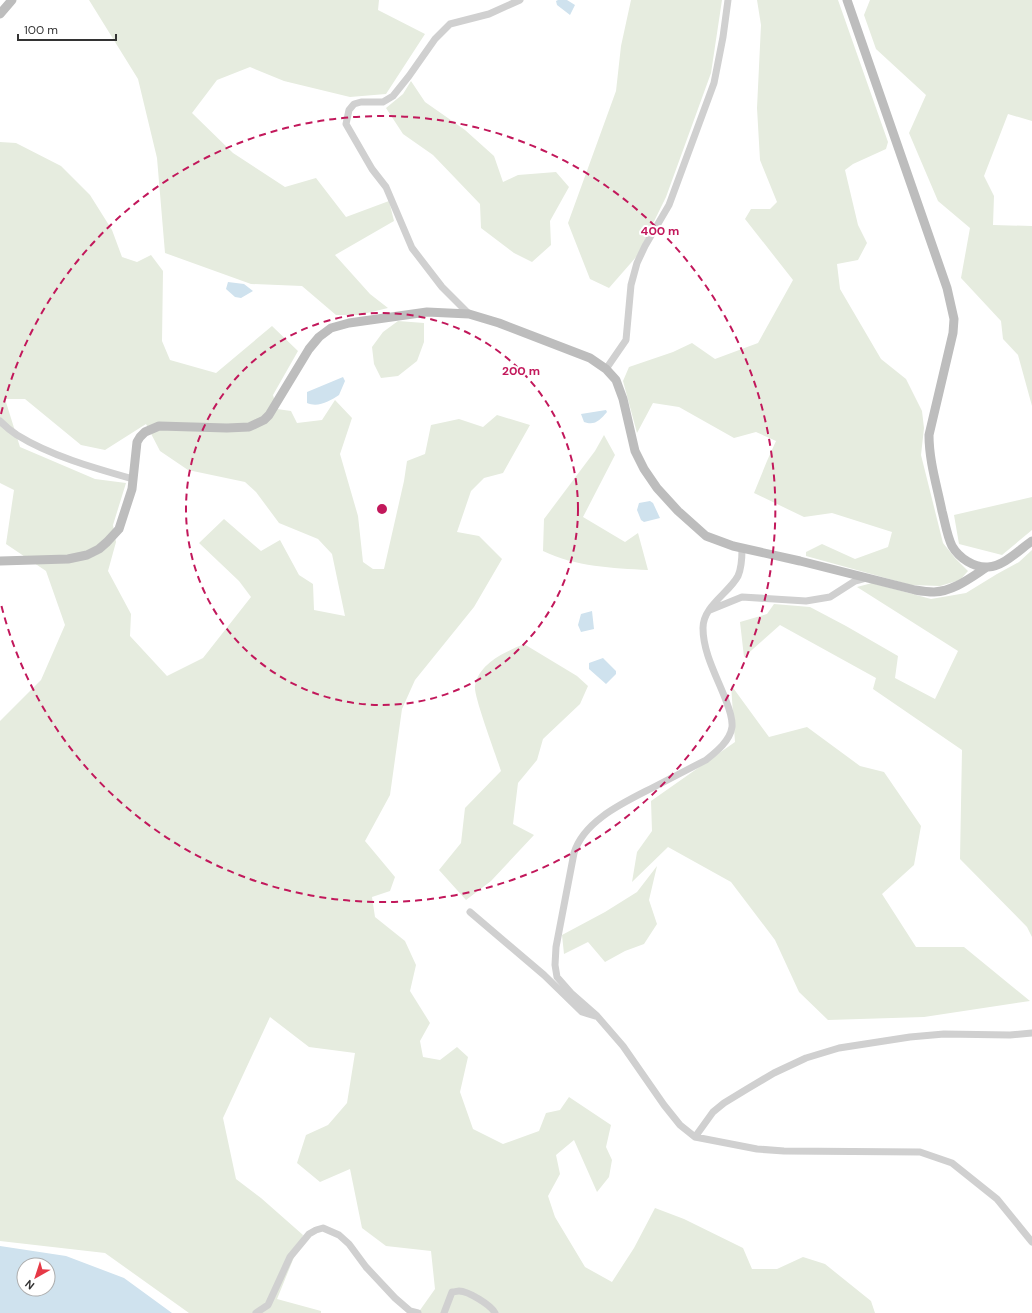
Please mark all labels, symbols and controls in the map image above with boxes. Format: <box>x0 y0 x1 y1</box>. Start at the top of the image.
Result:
scale bar <box>18 16 116 42</box>
text: 100 m <box>24 22 58 38</box>
text: 400 m <box>641 223 679 239</box>
text: 200 m <box>502 363 540 379</box>
centre of rings <box>375 502 389 516</box>
north arrow <box>16 1257 56 1297</box>
text: N <box>22 1277 37 1293</box>

